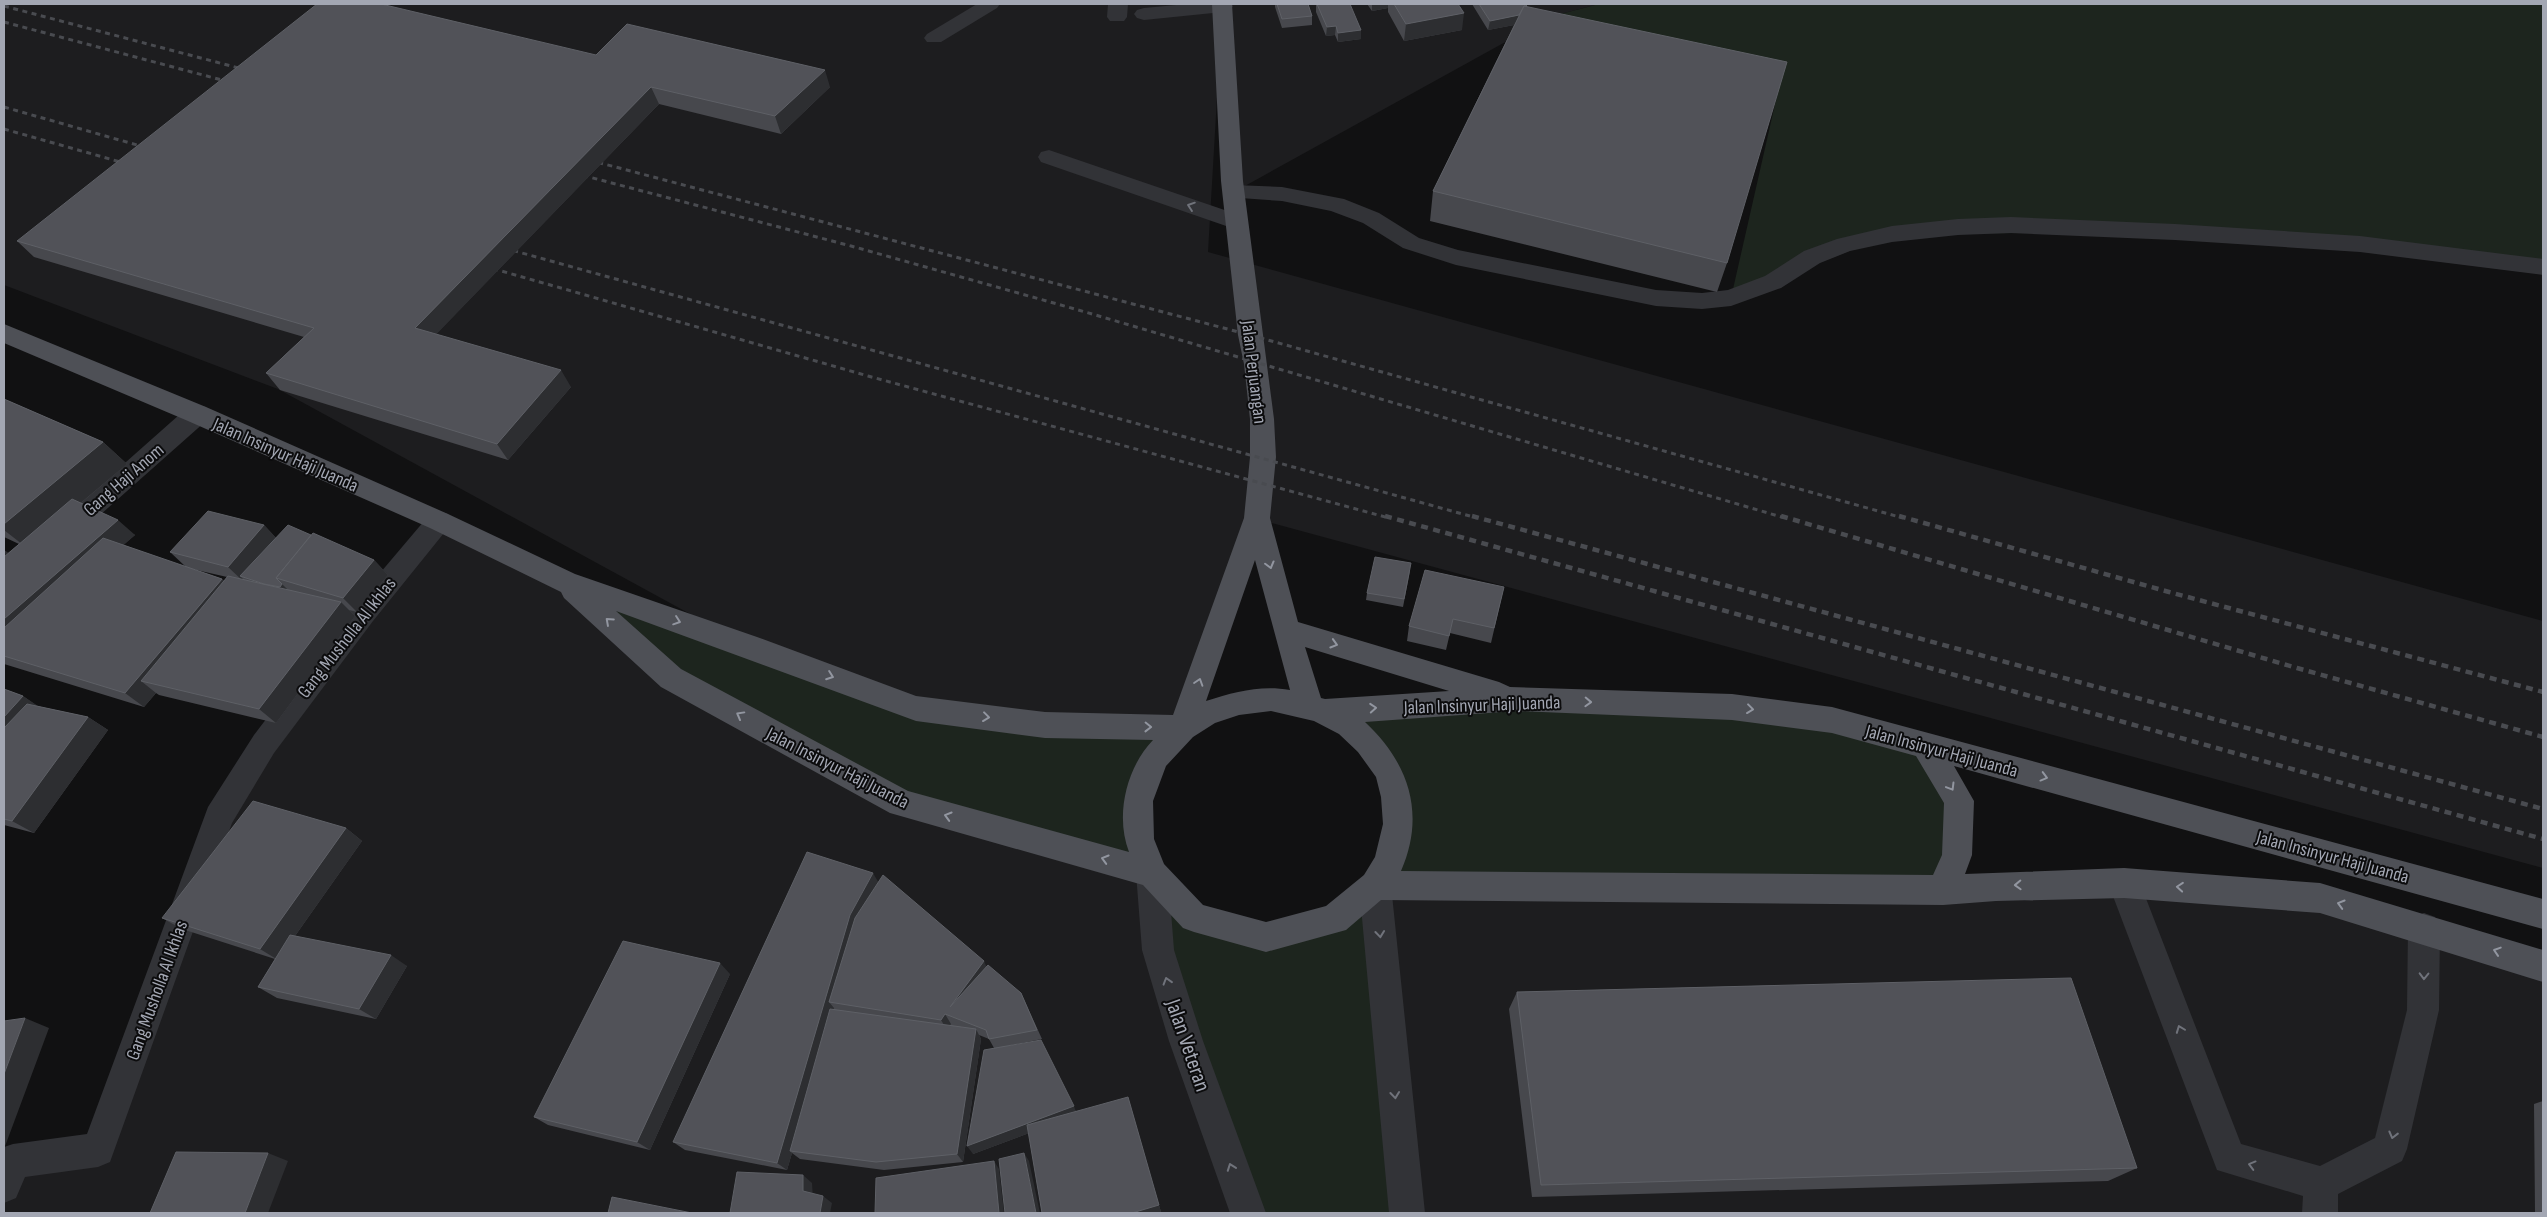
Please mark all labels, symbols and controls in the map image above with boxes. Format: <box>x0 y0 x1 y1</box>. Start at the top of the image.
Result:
one-way arrow <box>1187 202 1196 212</box>
street label: Jalan Perjuangan <box>1236 318 1271 425</box>
street label: Jalan Insinyur Haji Juanda <box>208 413 362 498</box>
street label: Gang Haji Anom <box>79 439 169 521</box>
one-way arrow <box>1264 561 1274 569</box>
street label: Gang Musholla Al Ikhlas <box>293 573 402 703</box>
one-way arrow <box>673 615 681 625</box>
one-way arrow <box>605 618 614 627</box>
one-way arrow <box>1330 638 1338 648</box>
one-way arrow <box>825 670 834 681</box>
one-way arrow <box>1193 678 1203 687</box>
street label: Jalan Insinyur Haji Juanda <box>1402 691 1561 720</box>
one-way arrow <box>1584 696 1592 707</box>
one-way arrow <box>1369 703 1377 714</box>
one-way arrow <box>1746 704 1754 714</box>
one-way arrow <box>736 711 745 721</box>
one-way arrow <box>983 711 991 722</box>
street label: Jalan Insinyur Haji Juanda <box>1862 720 2020 783</box>
street label: Jalan Insinyur Haji Juanda <box>761 722 912 814</box>
one-way arrow <box>1145 722 1153 733</box>
one-way arrow <box>2039 772 2048 782</box>
one-way arrow <box>1944 781 1954 790</box>
one-way arrow <box>944 811 953 822</box>
street label: Jalan Insinyur Haji Juanda <box>2253 826 2411 889</box>
one-way arrow <box>1101 855 1109 865</box>
one-way arrow <box>2013 880 2021 890</box>
one-way arrow <box>2176 882 2184 893</box>
one-way arrow <box>2338 900 2346 910</box>
street label: Gang Musholla Al Ikhlas <box>122 917 193 1063</box>
one-way arrow <box>1374 930 1385 938</box>
one-way arrow <box>2493 947 2502 957</box>
one-way arrow <box>2419 973 2429 981</box>
one-way arrow <box>1163 977 1173 985</box>
street label: Jalan Veteran <box>1159 995 1216 1095</box>
one-way arrow <box>2176 1025 2186 1034</box>
one-way arrow <box>1390 1092 1401 1100</box>
one-way arrow <box>2388 1131 2399 1140</box>
one-way arrow <box>2249 1160 2257 1170</box>
one-way arrow <box>1227 1164 1237 1172</box>

